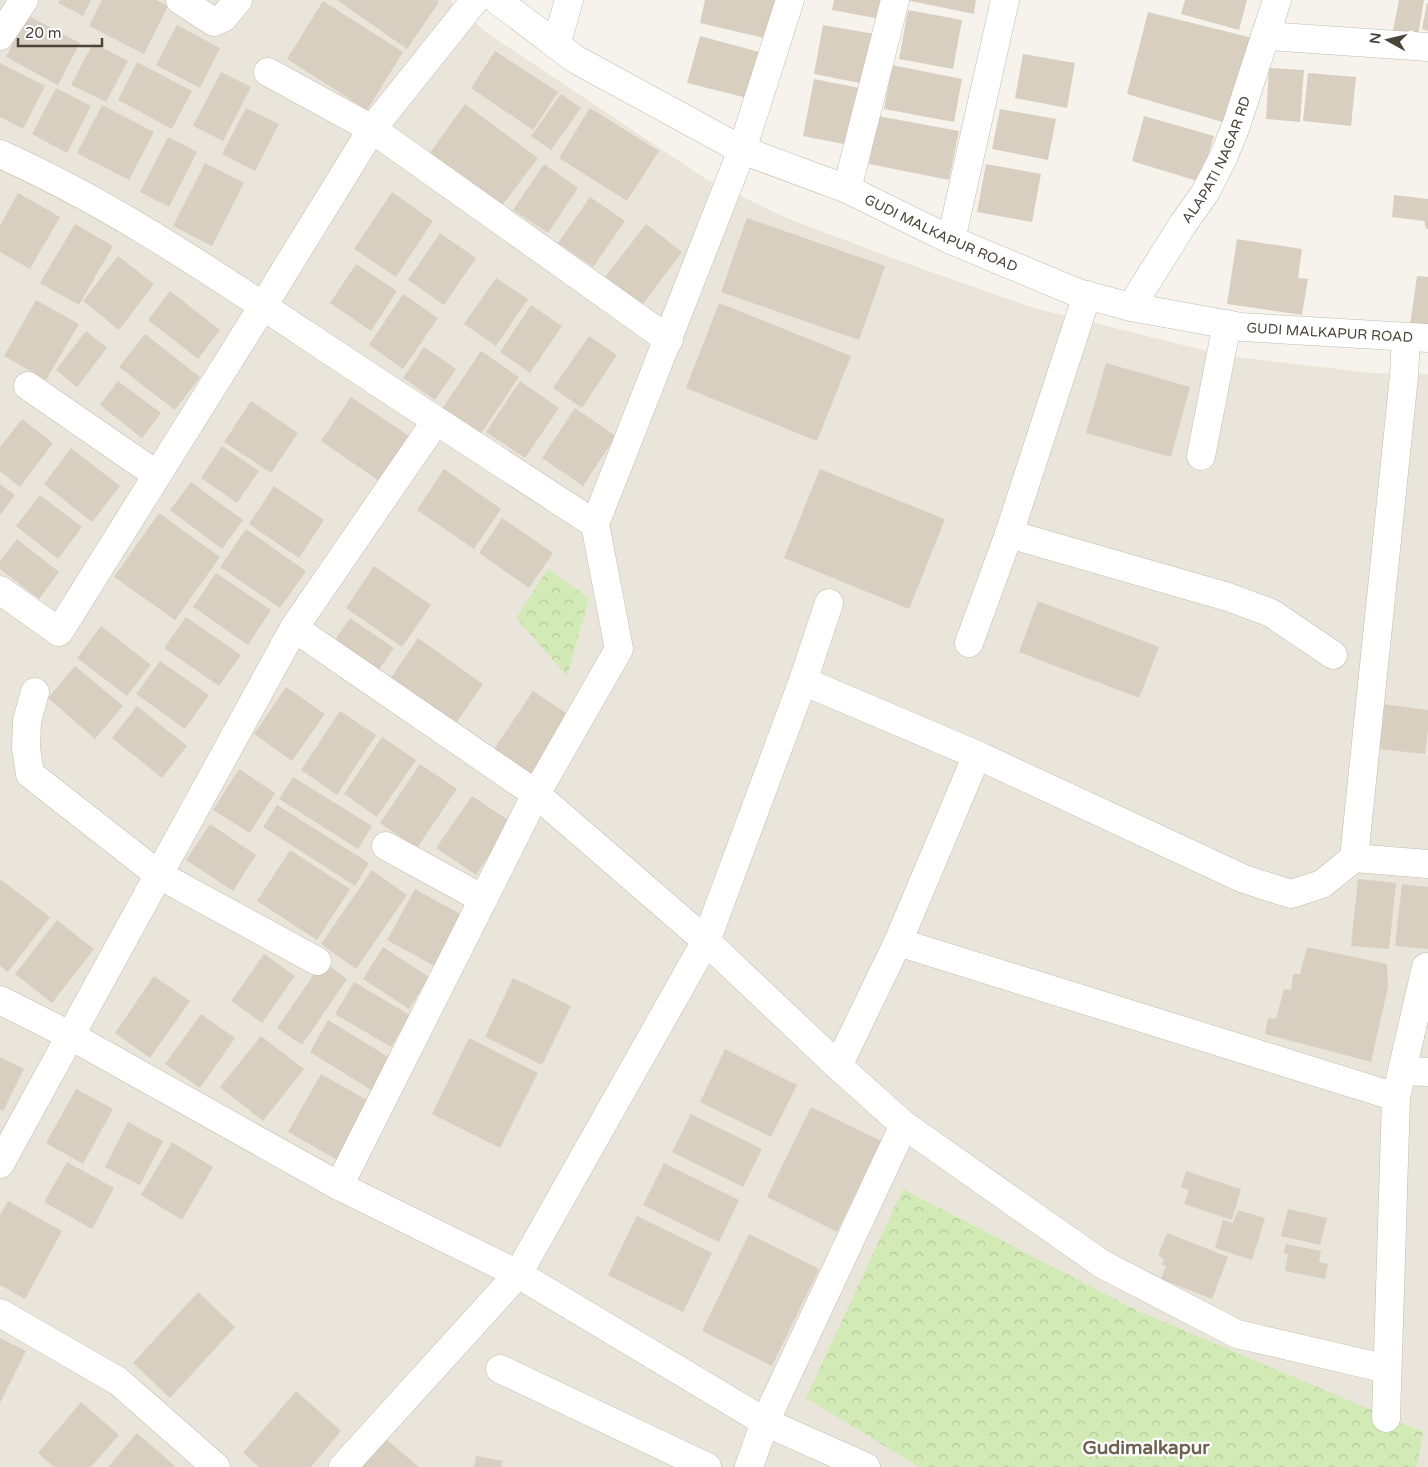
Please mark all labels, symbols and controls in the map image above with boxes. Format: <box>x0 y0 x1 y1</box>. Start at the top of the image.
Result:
scale bar <box>18 15 101 47</box>
north arrow <box>1363 15 1413 65</box>
text: 20 m <box>25 24 62 42</box>
text: N <box>1366 32 1385 45</box>
street label: ALAPATI NAGAR RD <box>1178 94 1254 226</box>
street label: GUDI MALKAPUR ROAD <box>862 190 1020 275</box>
street label: GUDI MALKAPUR ROAD <box>1246 319 1414 346</box>
district label: Gudimalkapur <box>1082 1437 1210 1460</box>

